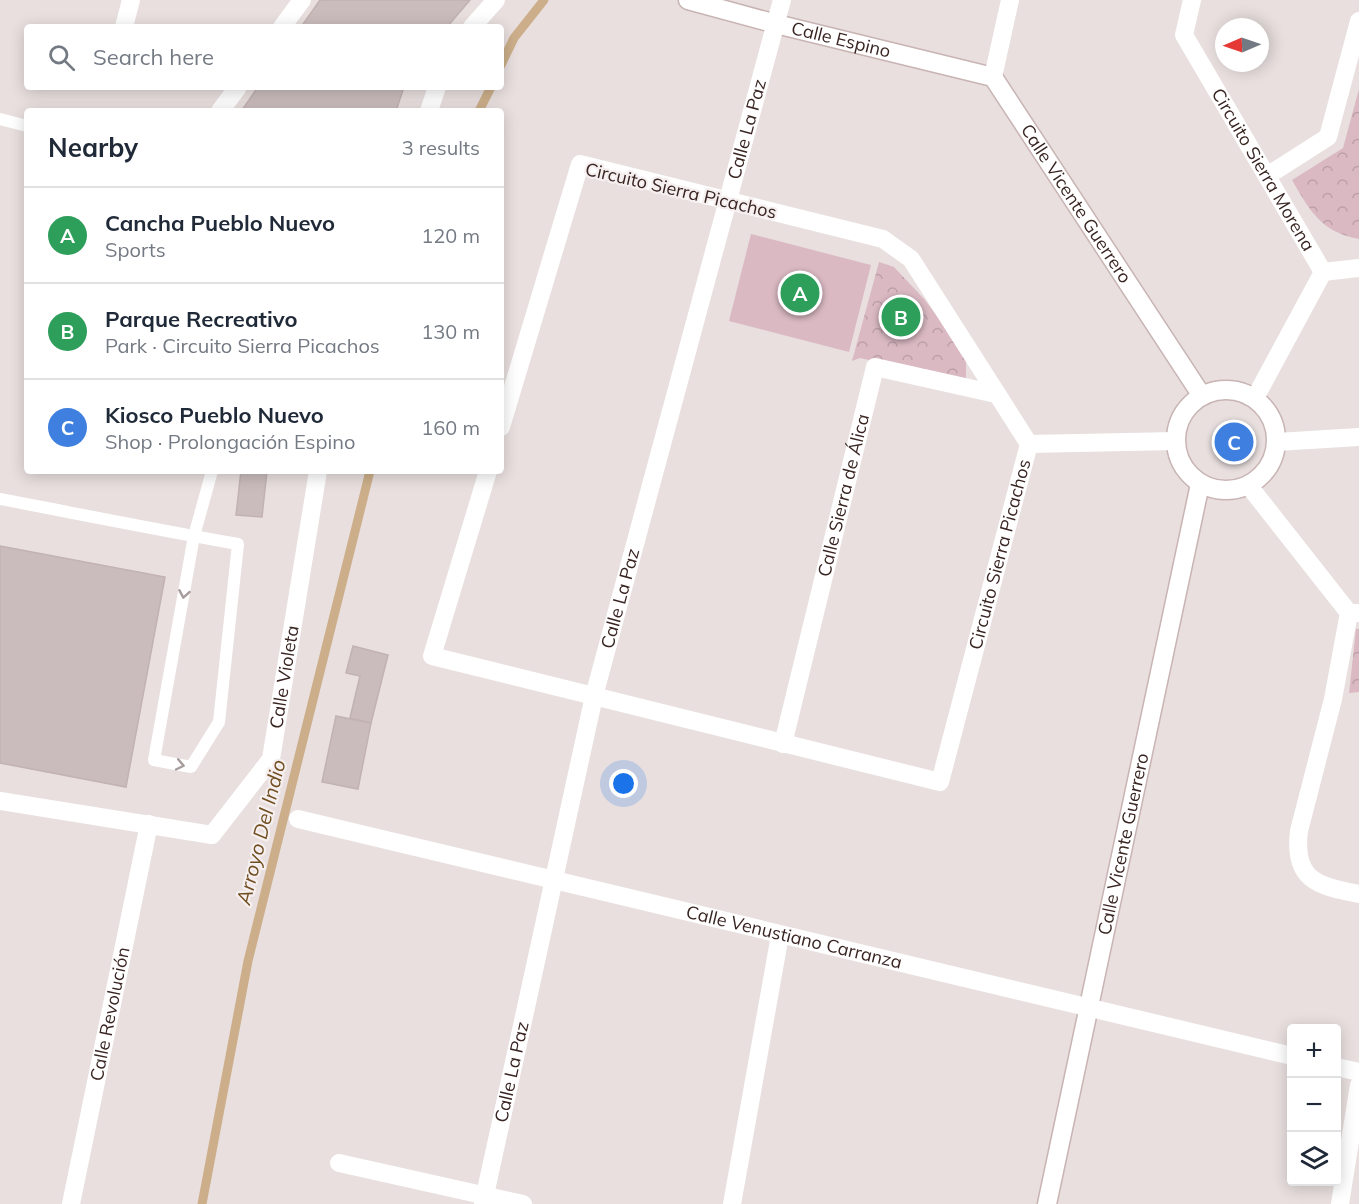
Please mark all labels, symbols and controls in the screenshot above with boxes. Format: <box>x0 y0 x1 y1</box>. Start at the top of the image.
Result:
street label: Calle Espino <box>789 16 893 63</box>
north arrow <box>1215 18 1269 72</box>
search box <box>24 24 504 90</box>
icon: search <box>45 41 78 74</box>
text: Search here <box>93 43 214 71</box>
street label: Calle La Paz <box>722 77 771 182</box>
street label: Circuito Sierra Morena <box>1207 84 1320 255</box>
street label: Calle Vicente Guerrero <box>1016 120 1137 287</box>
text: Nearby <box>48 131 138 164</box>
text: 3 results <box>402 135 480 160</box>
street label: Circuito Sierra Picachos <box>583 157 779 224</box>
text: Cancha Pueblo Nuevo <box>105 209 335 237</box>
text: A <box>60 223 75 248</box>
text: 120 m <box>421 223 480 248</box>
text: Sports <box>105 237 166 262</box>
pin: A <box>780 270 820 316</box>
pin: B <box>882 294 920 340</box>
text: Parque Recreativo <box>105 305 297 333</box>
text: B <box>61 319 74 344</box>
text: 130 m <box>421 319 480 344</box>
text: Park · Circuito Sierra Picachos <box>105 333 380 358</box>
text: Kiosco Pueblo Nuevo <box>105 401 324 429</box>
street label: Calle Sierra de Álica <box>812 412 874 579</box>
text: C <box>61 415 74 440</box>
text: 160 m <box>421 415 480 440</box>
pin: C <box>1214 420 1254 464</box>
text: Shop · Prolongación Espino <box>105 429 355 454</box>
street label: Circuito Sierra Picachos <box>963 457 1036 652</box>
street label: Calle La Paz <box>595 546 644 651</box>
one-way arrow <box>178 589 191 599</box>
street label: Calle Violeta <box>264 624 304 730</box>
street label: Calle Vicente Guerrero <box>1092 751 1154 937</box>
water label: Arroyo Del Indio <box>230 757 291 908</box>
one-way arrow <box>174 758 184 771</box>
your location <box>609 769 638 798</box>
street label: Calle Venustiano Carranza <box>684 900 905 974</box>
street label: Calle Revolución <box>85 945 134 1083</box>
street label: Calle La Paz <box>489 1019 534 1125</box>
map controls <box>1287 1024 1341 1186</box>
button: + <box>1287 1024 1341 1078</box>
button: − <box>1287 1078 1341 1132</box>
button: layers <box>1287 1132 1341 1186</box>

